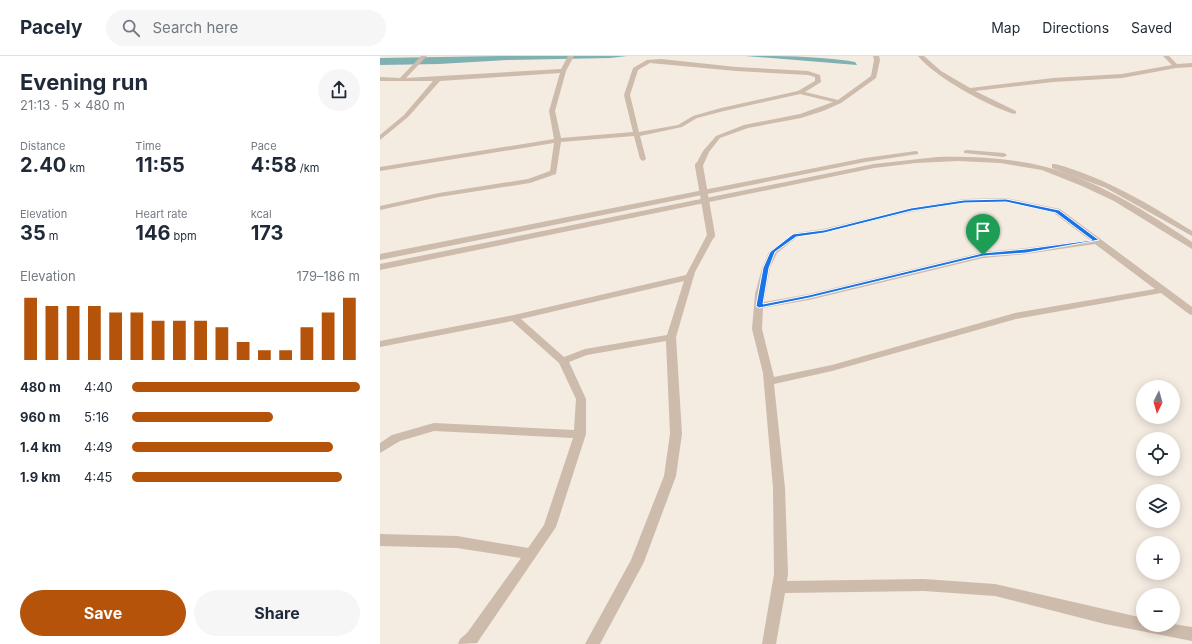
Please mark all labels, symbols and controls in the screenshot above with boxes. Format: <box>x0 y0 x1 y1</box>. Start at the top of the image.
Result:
search box <box>106 10 386 46</box>
text: Pacely <box>20 16 82 39</box>
icon: search <box>120 17 142 39</box>
text: Search here <box>152 18 238 37</box>
text: Map <box>991 19 1020 36</box>
text: Directions <box>1042 19 1109 36</box>
text: Saved <box>1131 19 1172 36</box>
text: Evening run <box>20 69 148 95</box>
button: share <box>318 69 360 111</box>
text: 21:13 · 5 × 480 m <box>20 97 125 113</box>
text: Distance <box>20 139 65 153</box>
text: Time <box>135 139 161 153</box>
text: Pace <box>251 139 277 153</box>
text: 2.40 <box>20 153 66 177</box>
text: 11:55 <box>135 153 185 177</box>
text: 4:58 <box>251 153 297 177</box>
text: km <box>66 161 85 175</box>
text: /km <box>297 161 319 175</box>
text: Elevation <box>20 207 67 221</box>
text: Heart rate <box>135 207 187 221</box>
text: kcal <box>251 207 272 221</box>
pin <box>966 214 1000 255</box>
icon: arrive <box>972 220 994 242</box>
text: 35 <box>20 221 46 245</box>
text: 146 <box>135 221 170 245</box>
text: 173 <box>251 221 284 245</box>
text: m <box>46 229 58 243</box>
text: bpm <box>170 229 197 243</box>
text: Elevation <box>20 268 76 284</box>
text: 179–186 m <box>296 268 360 284</box>
text: 480 m <box>20 379 61 395</box>
text: 4:40 <box>84 379 113 395</box>
north arrow <box>1136 380 1180 424</box>
map controls <box>1136 380 1180 632</box>
text: 960 m <box>20 409 61 425</box>
text: 5:16 <box>84 409 109 425</box>
button: locate <box>1136 432 1180 476</box>
text: 1.4 km <box>20 439 61 455</box>
text: 4:49 <box>84 439 113 455</box>
text: 1.9 km <box>20 469 61 485</box>
text: 4:45 <box>84 469 112 485</box>
button: layers <box>1136 484 1180 528</box>
button: + <box>1136 536 1180 580</box>
button: − <box>1136 588 1180 632</box>
button: Save <box>20 590 186 636</box>
button: Share <box>194 590 360 636</box>

